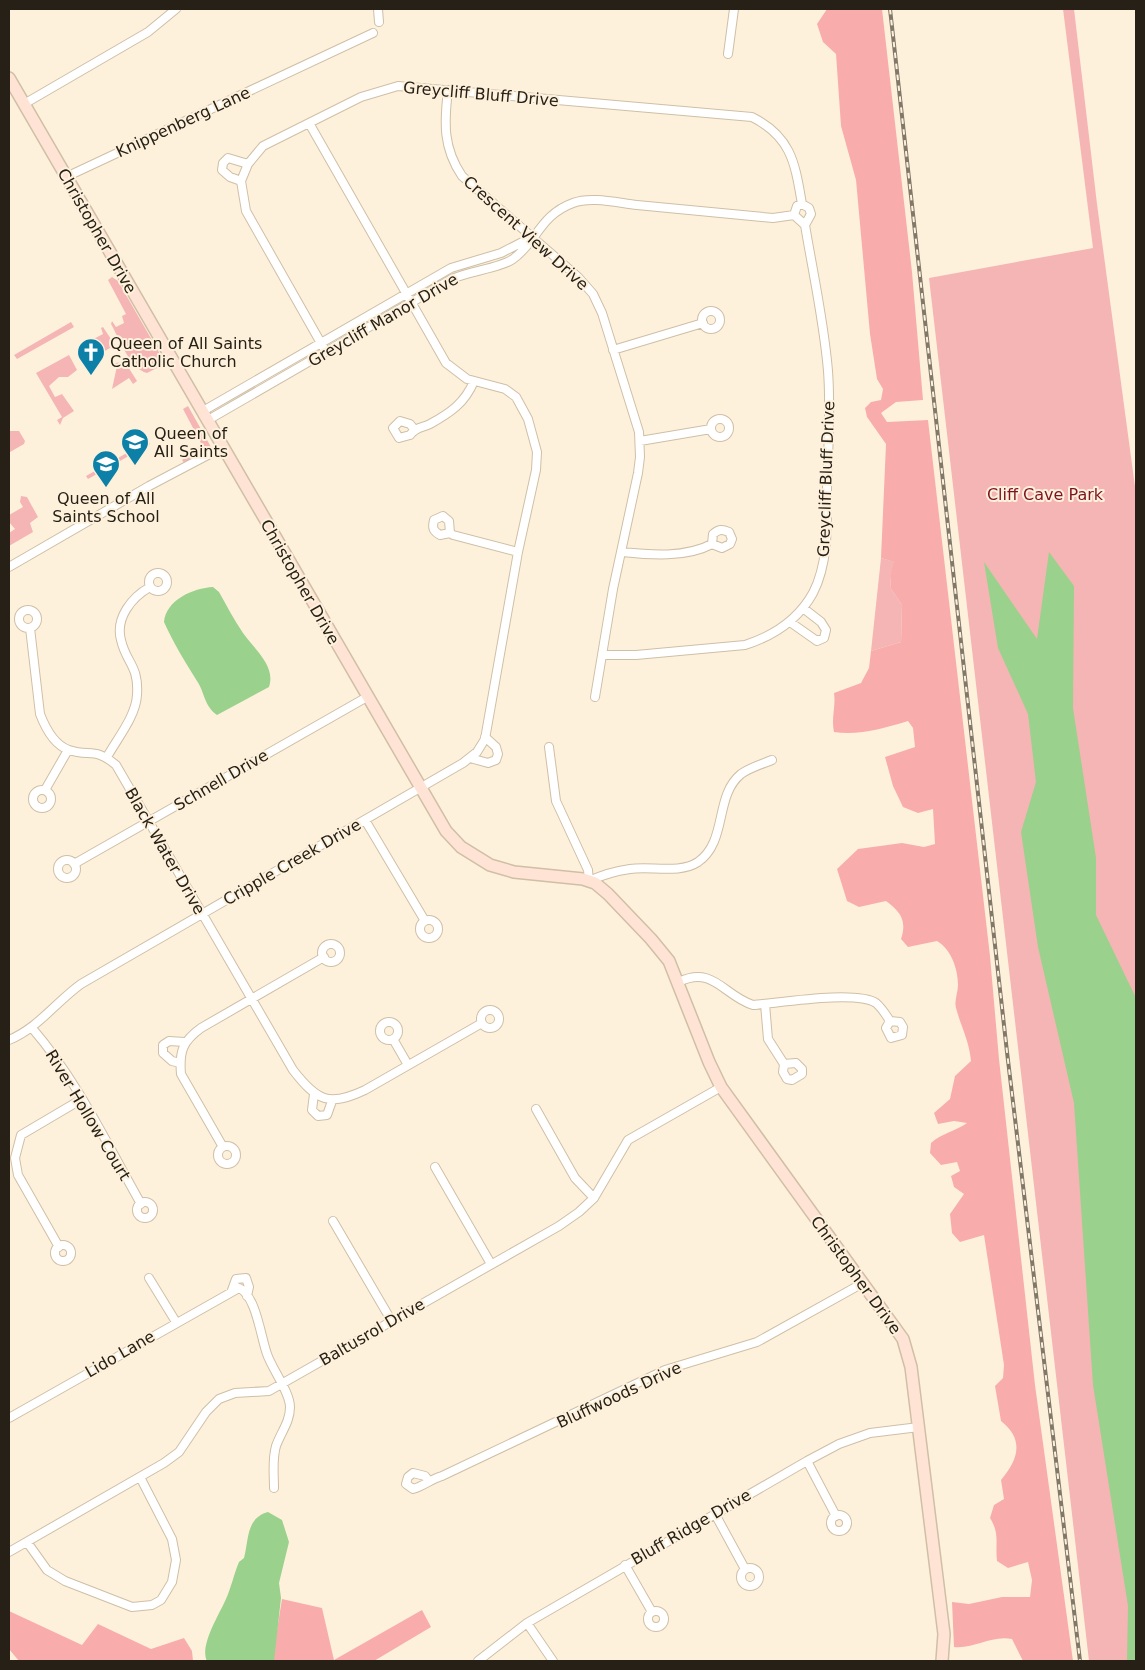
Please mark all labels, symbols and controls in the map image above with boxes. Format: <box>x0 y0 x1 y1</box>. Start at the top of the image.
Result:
street label: Greycliff Bluff Drive <box>402 78 560 110</box>
street label: Knippenberg Lane <box>113 83 253 161</box>
street label: Christopher Drive <box>53 165 141 297</box>
street label: Crescent View Drive <box>460 172 592 294</box>
street label: Greycliff Manor Drive <box>305 269 461 371</box>
place label: Queen of All Saints Catholic Church <box>110 334 262 371</box>
church icon: Queen of All Saints Catholic Church <box>76 337 106 376</box>
street label: Greycliff Bluff Drive <box>814 401 838 557</box>
place label: Queen of All Saints <box>154 424 228 461</box>
school or university icon: Queen of All Saints <box>120 427 150 466</box>
school or university icon: Queen of All Saints School <box>91 449 121 488</box>
park label: Cliff Cave Park <box>987 485 1104 504</box>
place label: Queen of All Saints School <box>52 489 160 526</box>
street label: Christopher Drive <box>256 516 344 648</box>
street label: Schnell Drive <box>170 745 272 815</box>
street label: Black Water Drive <box>121 784 209 918</box>
street label: Cripple Creek Drive <box>220 815 364 909</box>
street label: River Hollow Court <box>41 1046 135 1184</box>
street label: Christopher Drive <box>807 1212 905 1338</box>
street label: Baltusrol Drive <box>316 1294 428 1370</box>
street label: Lido Lane <box>82 1326 158 1382</box>
street label: Bluffwoods Drive <box>554 1358 684 1432</box>
street label: Bluff Ridge Drive <box>628 1485 754 1569</box>

